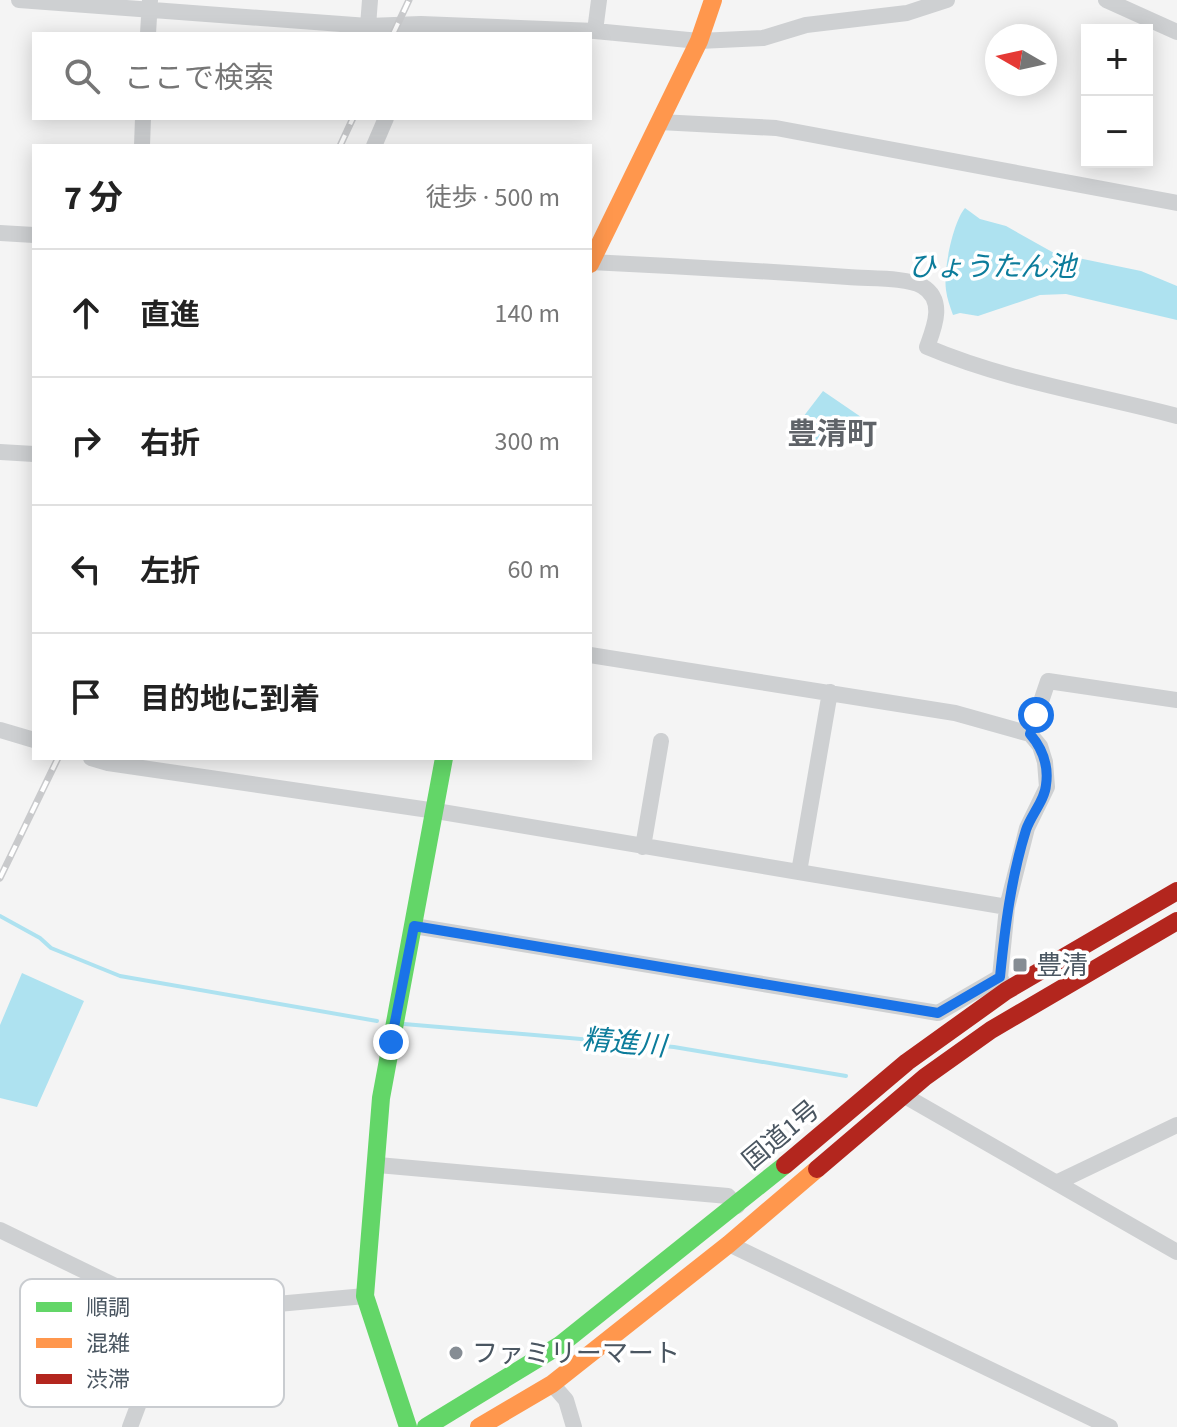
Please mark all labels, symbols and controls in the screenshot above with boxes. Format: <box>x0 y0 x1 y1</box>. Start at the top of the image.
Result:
north arrow <box>985 24 1057 96</box>
map controls <box>1081 24 1153 168</box>
button: + <box>1081 24 1153 96</box>
search box <box>32 32 592 120</box>
icon: search <box>60 54 104 98</box>
text: ここで検索 <box>124 57 274 100</box>
button: − <box>1081 96 1153 168</box>
text: 7 分 <box>64 174 123 223</box>
text: 徒歩 · 500 m <box>426 179 560 216</box>
water label: ひょうたん池 <box>908 247 1079 287</box>
icon: ahead <box>64 291 108 335</box>
text: 直進 <box>140 294 200 337</box>
text: 140 m <box>494 295 560 332</box>
district label: 豊清町 <box>787 413 877 456</box>
icon: right <box>64 419 108 463</box>
text: 右折 <box>140 422 200 465</box>
text: 300 m <box>494 423 560 460</box>
icon: left <box>64 547 108 591</box>
text: 左折 <box>140 550 200 593</box>
text: 60 m <box>507 551 560 588</box>
icon: arrive <box>64 675 108 719</box>
text: 目的地に到着 <box>140 678 320 721</box>
route start <box>1018 697 1054 733</box>
place label: 豊清 <box>1036 947 1088 984</box>
marker: 豊清 <box>1011 956 1029 974</box>
water label: 精進川 <box>580 1019 671 1067</box>
route end <box>373 1024 409 1060</box>
street label: 国道1号 <box>734 1092 828 1178</box>
legend <box>20 1279 284 1407</box>
text: 順調 <box>86 1292 130 1324</box>
text: 混雑 <box>86 1328 130 1360</box>
place label: ファミリーマート <box>472 1335 680 1372</box>
marker: ファミリーマート <box>447 1344 465 1362</box>
text: 渋滞 <box>86 1364 130 1396</box>

